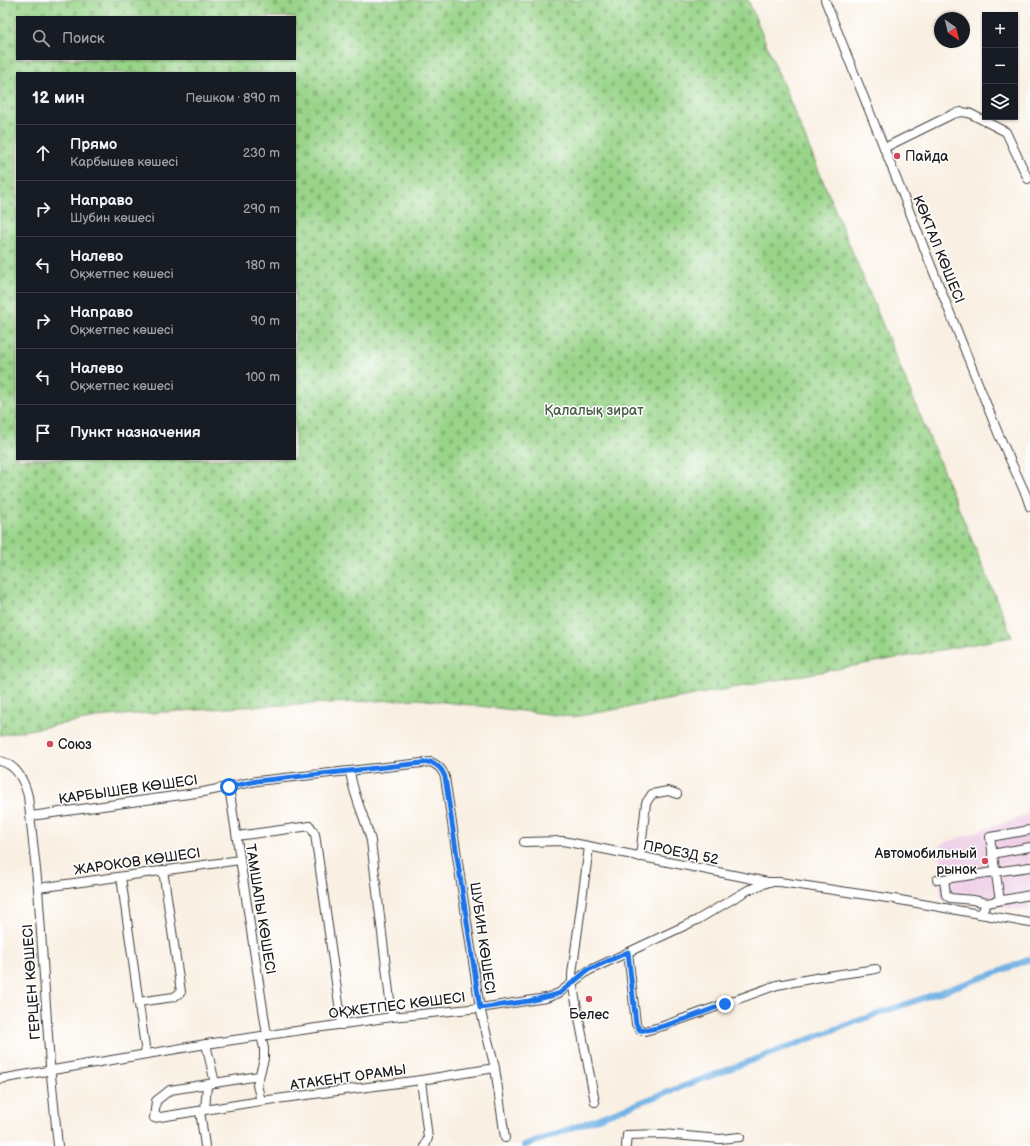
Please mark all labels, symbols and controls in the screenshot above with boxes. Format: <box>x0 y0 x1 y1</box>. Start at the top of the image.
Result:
north arrow <box>934 12 970 48</box>
map controls <box>982 12 1018 120</box>
button: + <box>982 12 1018 48</box>
search box <box>16 16 296 60</box>
icon: search <box>30 27 52 49</box>
text: Поиск <box>62 29 105 48</box>
button: − <box>982 48 1018 84</box>
button: layers <box>982 84 1018 120</box>
text: 12 мин <box>32 88 85 108</box>
text: Пешком · 890 m <box>185 90 280 106</box>
text: Прямо <box>70 135 117 154</box>
icon: ahead <box>32 142 54 164</box>
text: 230 m <box>243 145 280 161</box>
place label: Пайда <box>905 148 949 165</box>
marker: Пайда <box>892 151 902 161</box>
text: Карбышев көшесі <box>70 154 178 170</box>
text: Направо <box>70 191 133 210</box>
street label: КӨКТАЛ КӨШЕСІ <box>909 193 968 306</box>
icon: right <box>32 198 54 220</box>
text: 290 m <box>243 201 280 217</box>
text: Шубин көшесі <box>70 210 155 226</box>
text: Налево <box>70 247 123 266</box>
icon: left <box>32 254 54 276</box>
text: 180 m <box>245 257 280 273</box>
text: Оқжетпес көшесі <box>70 266 174 282</box>
text: Направо <box>70 303 133 322</box>
icon: right <box>32 310 54 332</box>
text: 90 m <box>251 313 280 329</box>
text: Оқжетпес көшесі <box>70 322 174 338</box>
text: Налево <box>70 359 123 378</box>
icon: left <box>32 366 54 388</box>
text: 100 m <box>245 369 280 385</box>
text: Оқжетпес көшесі <box>70 378 174 394</box>
park label: Қалалық зират <box>544 402 644 419</box>
icon: arrive <box>32 422 54 444</box>
text: Пункт назначения <box>70 423 201 442</box>
place label: Союз <box>58 736 92 753</box>
marker: Союз <box>45 739 55 749</box>
street label: КАРБЫШЕВ КӨШЕСІ <box>57 771 199 808</box>
route start <box>220 778 238 796</box>
street label: ПРОЕЗД 52 <box>642 837 721 868</box>
street label: ТАМШАЛЫ КӨШЕСІ <box>242 843 279 976</box>
street label: ЖАРОКОВ КӨШЕСІ <box>73 844 201 879</box>
place label: Автомобильный рынок <box>874 845 978 878</box>
marker: Автомобильный рынок <box>980 856 990 866</box>
street label: ШУБИН КӨШЕСІ <box>466 881 499 995</box>
street label: ГЕРЦЕН КӨШЕСІ <box>19 924 44 1040</box>
street label: ОҚЖЕТПЕС КӨШЕСІ <box>328 989 466 1022</box>
marker: Белес <box>584 994 594 1004</box>
route end <box>716 995 734 1013</box>
place label: Белес <box>569 1006 609 1023</box>
street label: АТАКЕНТ ОРАМЫ <box>288 1061 407 1094</box>

